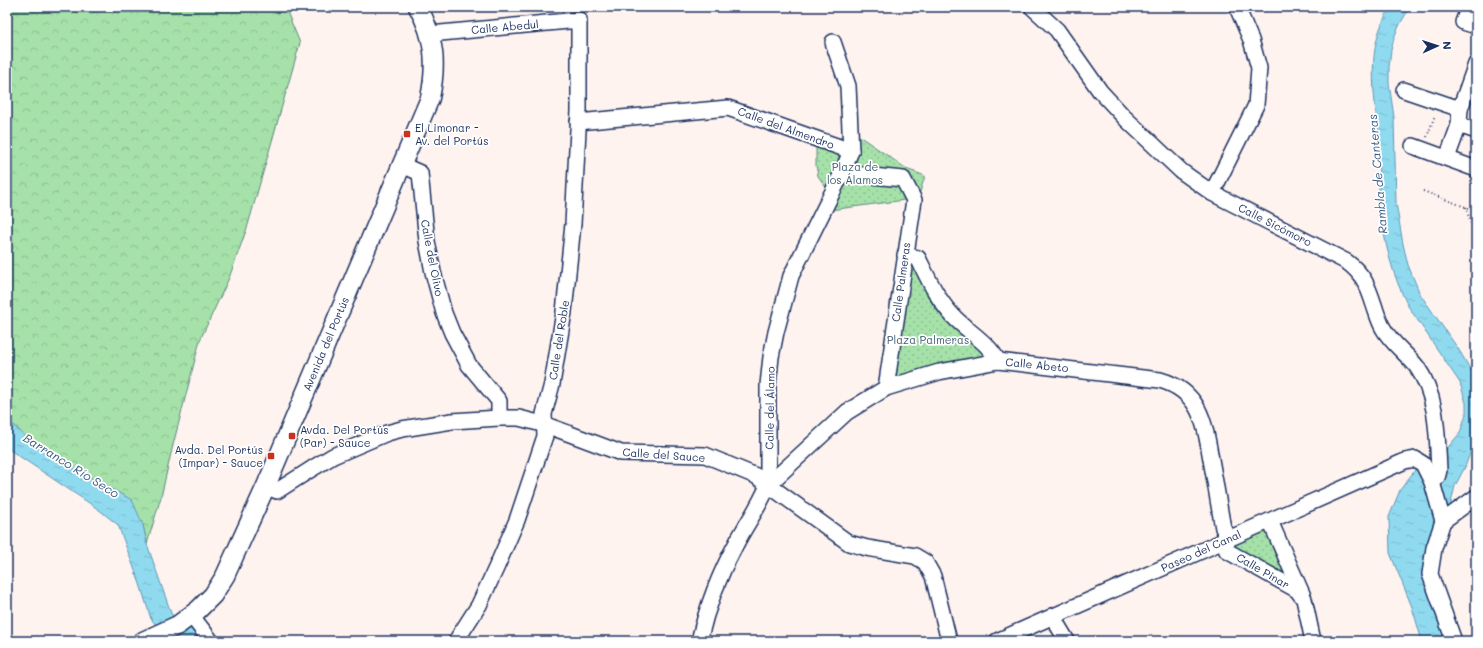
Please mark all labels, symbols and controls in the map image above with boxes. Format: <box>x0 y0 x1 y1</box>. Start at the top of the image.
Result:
street label: Calle Abedul <box>471 16 539 37</box>
north arrow <box>1417 26 1457 66</box>
text: N <box>1440 41 1455 50</box>
street label: Calle del Almendro <box>736 103 837 152</box>
water label: Rambla de Canteras <box>1364 113 1390 235</box>
place label: El Limonar - Av. del Portús <box>415 120 488 148</box>
marker: El Limonar - Av. del Portús <box>402 129 412 139</box>
park label: Plaza de los Álamos <box>827 159 883 187</box>
street label: Calle Sicómoro <box>1236 200 1315 250</box>
street label: Calle del Olivo <box>418 218 447 298</box>
street label: Calle Palmeras <box>887 241 914 323</box>
street label: Avenida del Portús <box>299 294 352 393</box>
street label: Calle del Roble <box>545 299 572 381</box>
park label: Plaza Palmeras <box>887 332 969 347</box>
street label: Calle Abeto <box>1005 354 1070 375</box>
street label: Calle del Álamo <box>761 366 778 450</box>
place label: Avda. Del Portús (Par) - Sauce <box>300 422 389 450</box>
water label: Barranco Río Seco <box>21 429 122 501</box>
marker: Avda. Del Portús (Par) - Sauce <box>287 431 297 441</box>
place label: Avda. Del Portús (Impar) - Sauce <box>174 442 263 470</box>
street label: Calle del Sauce <box>622 444 706 465</box>
marker: Avda. Del Portús (Impar) - Sauce <box>266 451 276 461</box>
street label: Paseo del Canal <box>1158 526 1243 575</box>
street label: Calle Pinar <box>1234 549 1293 592</box>

